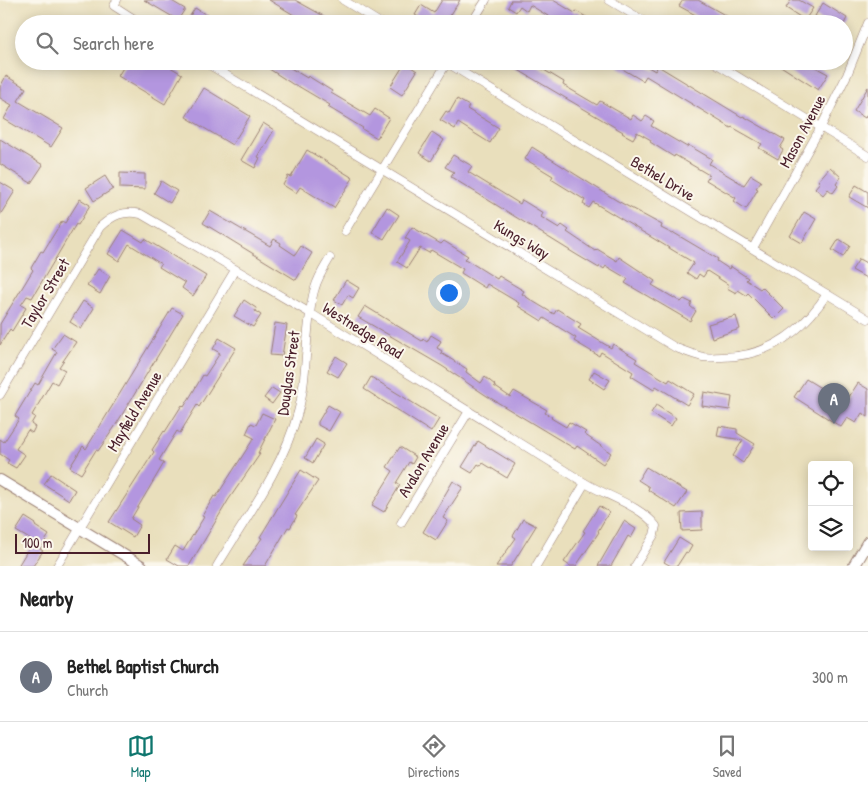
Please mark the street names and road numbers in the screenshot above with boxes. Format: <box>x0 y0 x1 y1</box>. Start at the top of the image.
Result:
street label: Mason Avenue <box>774 90 831 171</box>
street label: Bethel Drive <box>627 150 700 206</box>
street label: Kungs Way <box>490 214 554 264</box>
street label: Taylor Street <box>15 253 75 332</box>
street label: Westnedge Road <box>319 297 407 363</box>
street label: Douglas Street <box>271 329 305 417</box>
street label: Mayfield Avenue <box>101 366 167 455</box>
street label: Avalon Avenue <box>392 418 454 501</box>

